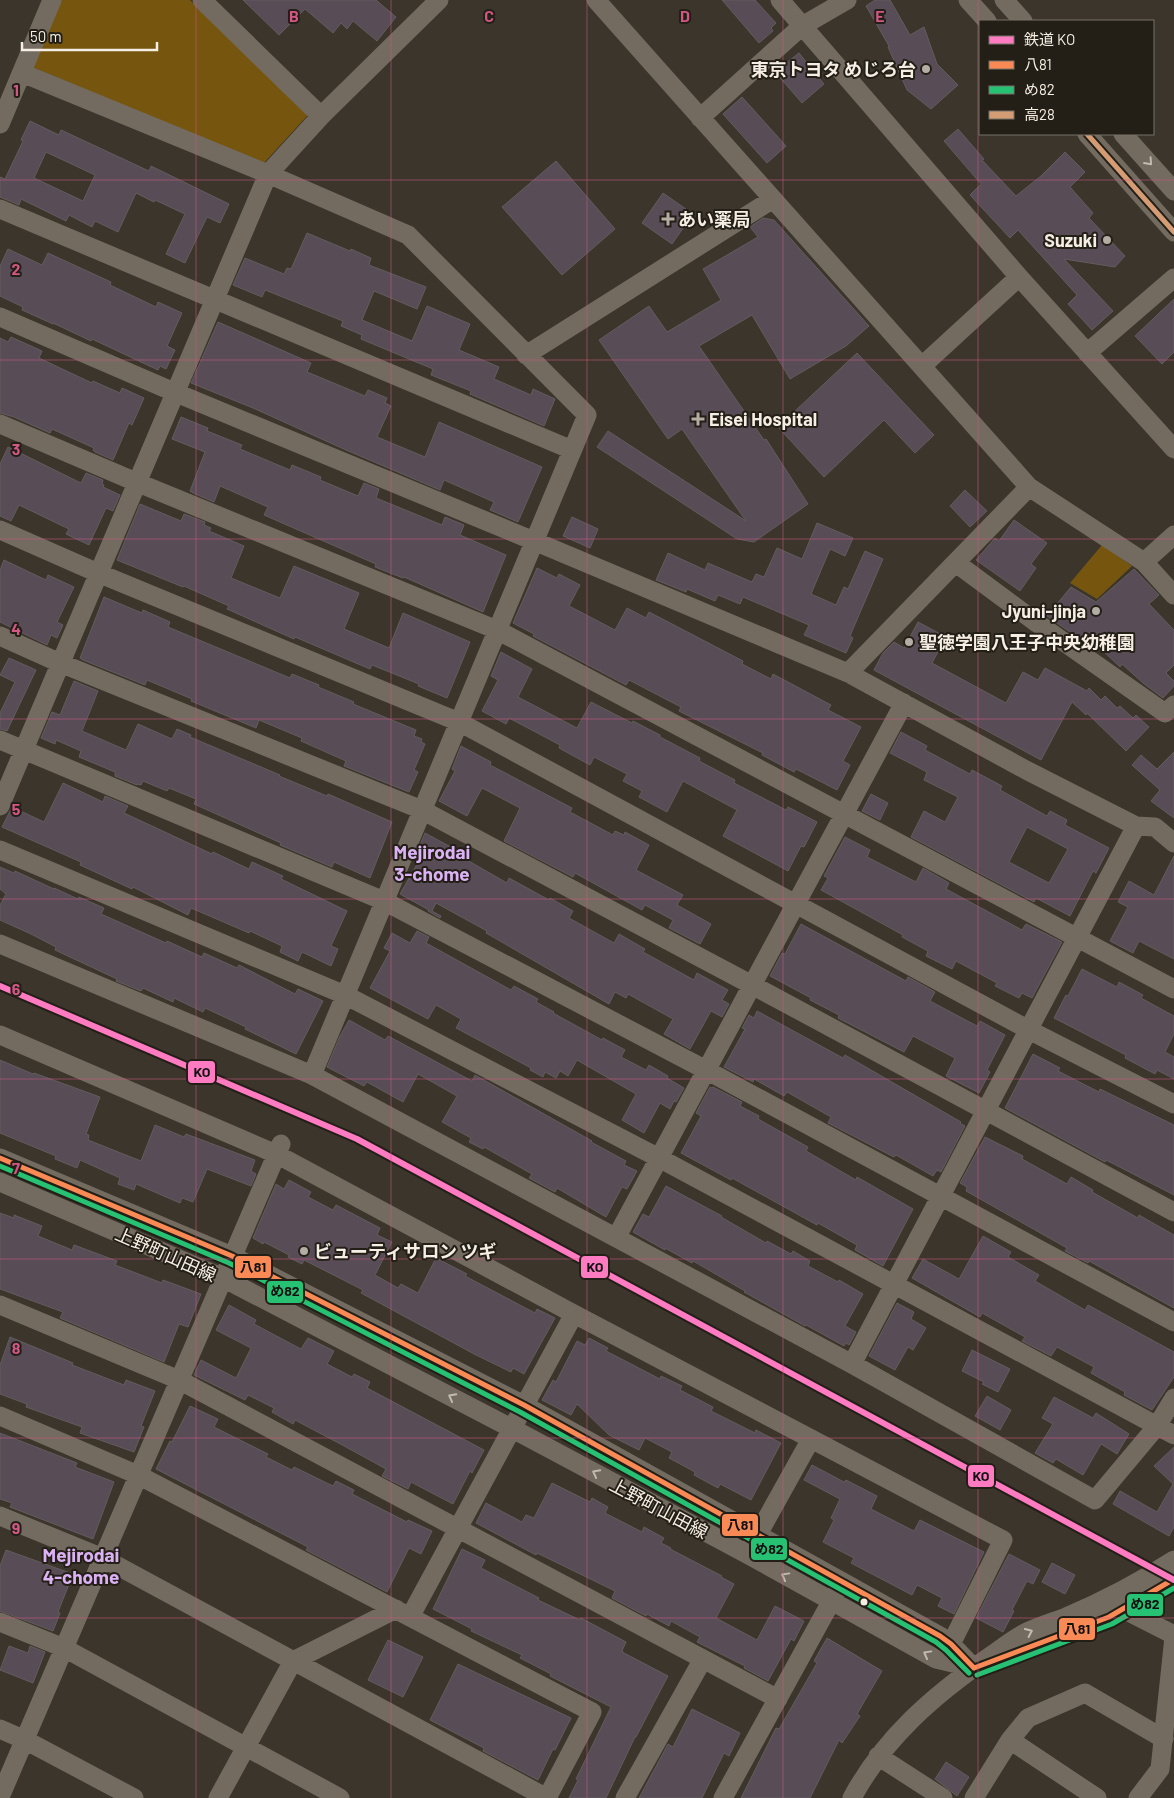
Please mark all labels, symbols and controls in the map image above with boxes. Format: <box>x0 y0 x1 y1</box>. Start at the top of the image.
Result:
text: B <box>289 6 299 25</box>
text: C <box>484 6 494 25</box>
text: D <box>680 6 690 25</box>
text: E <box>875 6 885 25</box>
scale bar <box>22 20 158 52</box>
legend <box>979 20 1154 135</box>
text: 50 m <box>30 27 62 45</box>
text: 鉄道 KO <box>1024 30 1075 48</box>
text: 八81 <box>1024 55 1052 73</box>
place label: 東京トヨタ めじろ台 <box>750 58 916 80</box>
marker: 東京トヨタ めじろ台 <box>920 63 932 75</box>
text: 1 <box>13 80 19 99</box>
text: め82 <box>1024 80 1055 98</box>
text: 高28 <box>1024 105 1055 123</box>
one-way arrow <box>1143 157 1152 166</box>
place label: あい薬局 <box>678 208 750 230</box>
marker: あい薬局 <box>662 213 674 225</box>
place label: Suzuki <box>1044 229 1097 251</box>
marker: Suzuki <box>1101 234 1113 246</box>
text: 2 <box>12 259 21 278</box>
place label: Eisei Hospital <box>709 408 817 430</box>
marker: Eisei Hospital <box>691 412 705 426</box>
text: 3 <box>12 439 20 458</box>
place label: Jyuni-jinja <box>1002 600 1086 622</box>
marker: Jyuni-jinja <box>1090 605 1102 617</box>
text: 4 <box>11 619 21 638</box>
place label: 聖徳学園八王子中央幼稚園 <box>919 631 1135 653</box>
marker: 聖徳学園八王子中央幼稚園 <box>903 636 915 648</box>
text: 5 <box>12 799 21 818</box>
district label: Mejirodai 3-chome <box>394 840 470 885</box>
text: 6 <box>12 979 21 998</box>
line badge: KO <box>187 1060 216 1084</box>
text: KO <box>193 1063 211 1080</box>
text: 7 <box>12 1158 20 1177</box>
street label: 上野町山田線 <box>112 1222 220 1286</box>
place label: ビューティサロン ツギ <box>314 1240 497 1262</box>
marker: ビューティサロン ツギ <box>298 1245 310 1257</box>
line badge: 八81 <box>234 1255 272 1279</box>
line badge: KO <box>580 1255 609 1279</box>
text: 八81 <box>240 1258 266 1275</box>
text: KO <box>586 1258 604 1275</box>
line badge: め82 <box>266 1280 304 1304</box>
text: め82 <box>270 1282 300 1299</box>
text: 8 <box>12 1338 21 1357</box>
one-way arrow <box>448 1393 457 1403</box>
line badge: KO <box>967 1464 995 1488</box>
text: KO <box>972 1467 990 1484</box>
one-way arrow <box>592 1469 601 1479</box>
street label: 上野町山田線 <box>606 1473 712 1543</box>
line badge: 八81 <box>721 1513 759 1537</box>
text: 八81 <box>727 1516 753 1533</box>
text: 9 <box>12 1518 20 1537</box>
line badge: め82 <box>750 1537 788 1561</box>
text: め82 <box>754 1540 784 1557</box>
district label: Mejirodai 4-chome <box>43 1543 119 1588</box>
one-way arrow <box>781 1572 790 1582</box>
line badge: め82 <box>1126 1593 1164 1617</box>
text: め82 <box>1130 1595 1160 1612</box>
unlabelled marker <box>859 1597 869 1607</box>
line badge: 八81 <box>1058 1617 1096 1641</box>
text: 八81 <box>1064 1620 1090 1637</box>
one-way arrow <box>1024 1627 1033 1638</box>
one-way arrow <box>923 1650 932 1660</box>

